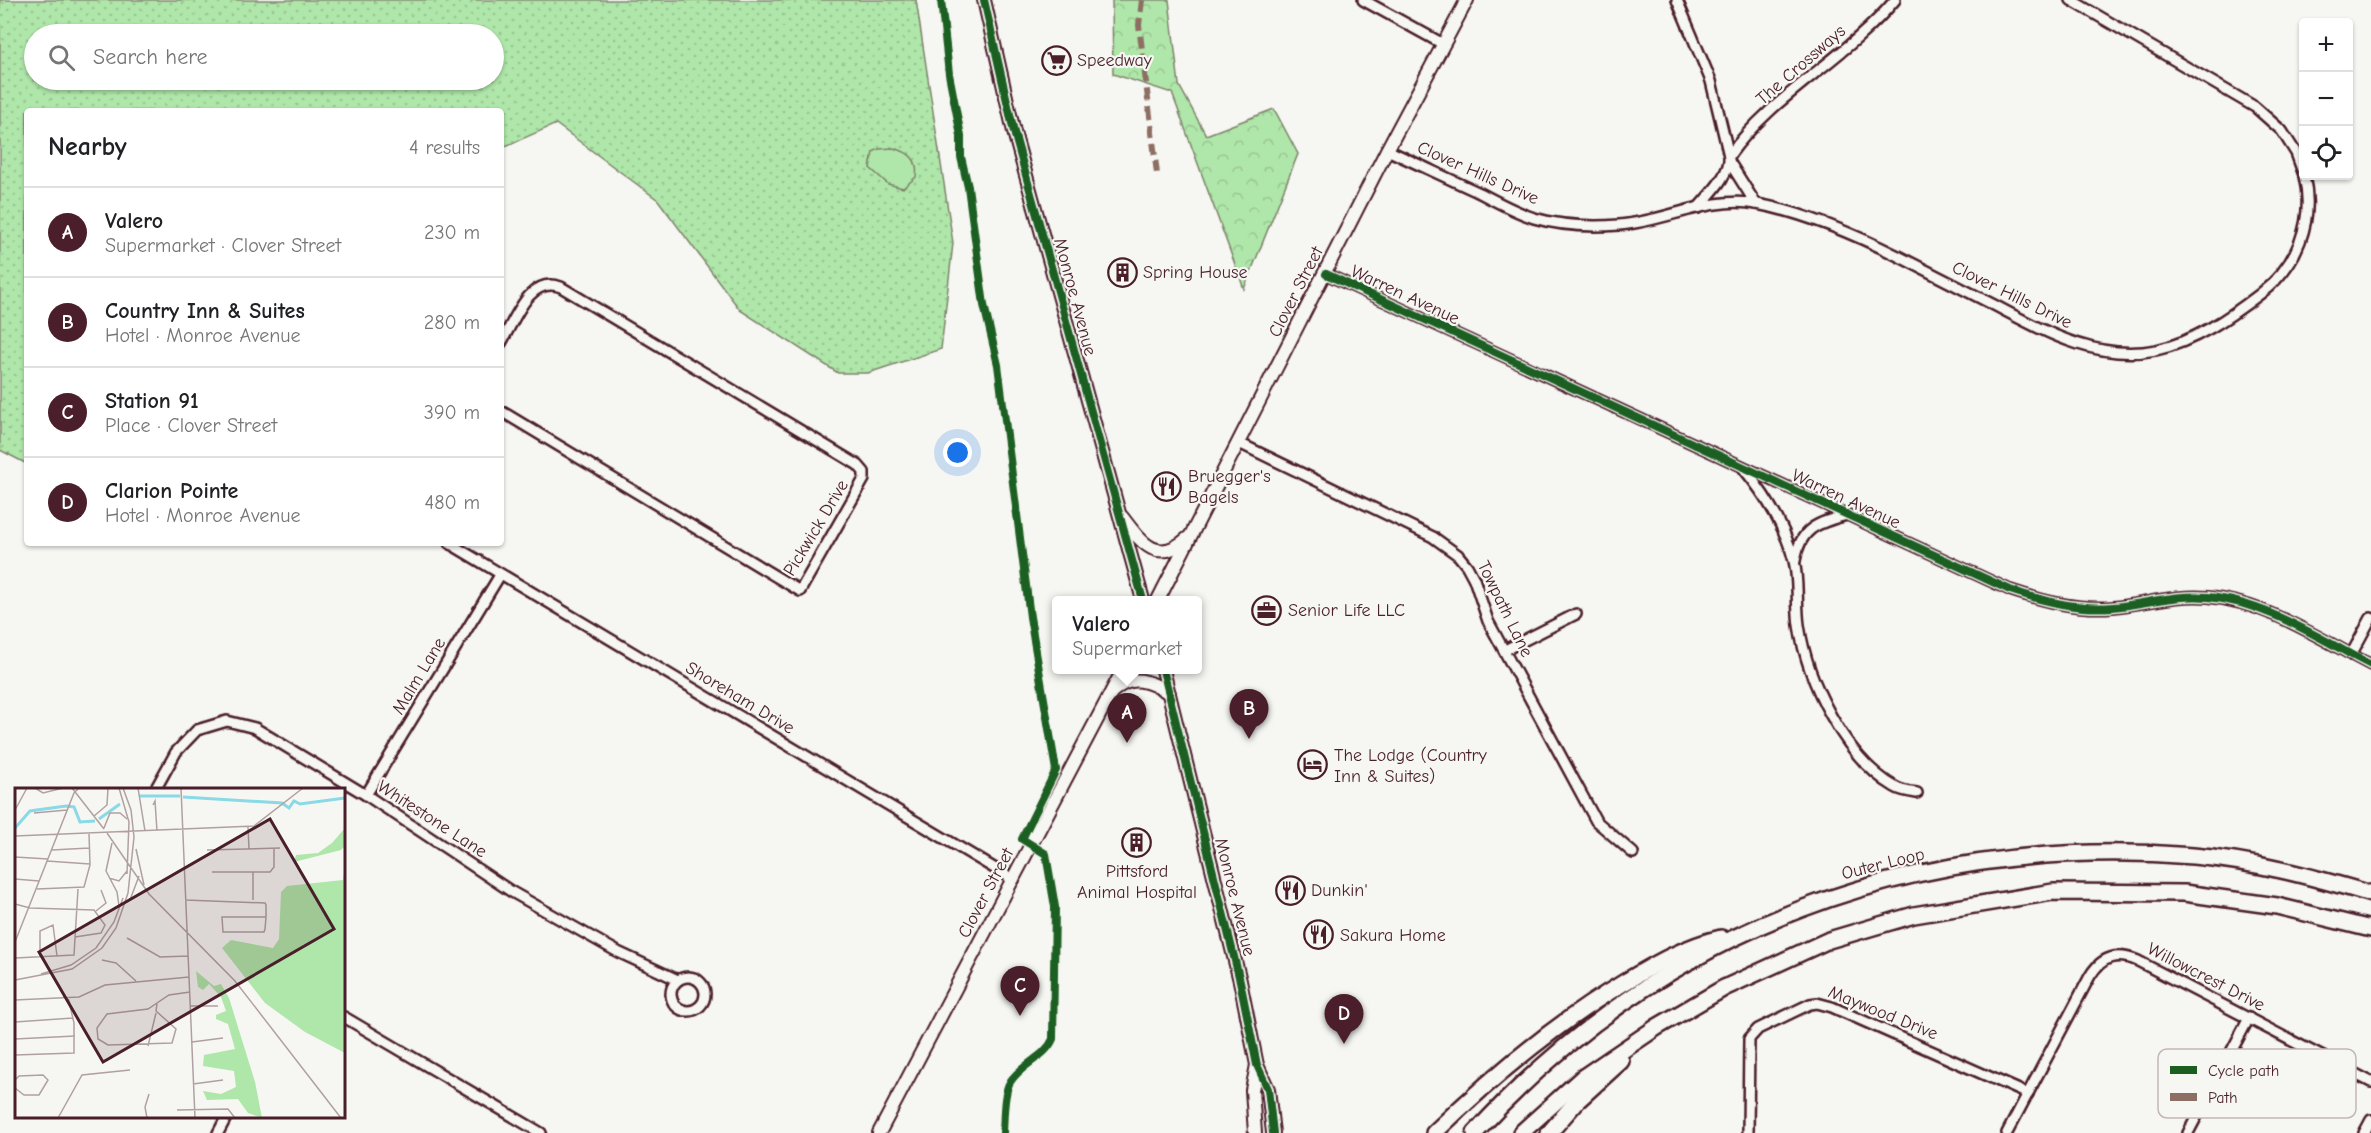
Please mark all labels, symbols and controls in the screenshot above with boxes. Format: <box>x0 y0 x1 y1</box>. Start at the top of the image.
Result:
map controls <box>2299 18 2353 180</box>
button: + <box>2299 18 2353 72</box>
street label: The Crossways <box>1752 20 1850 110</box>
search box <box>24 24 504 90</box>
icon: search <box>45 41 78 74</box>
text: Search here <box>93 44 208 70</box>
supermarket icon: Speedway <box>1040 44 1072 76</box>
place label: Speedway <box>1077 50 1153 71</box>
button: − <box>2299 72 2353 126</box>
button: locate <box>2299 126 2353 180</box>
text: Nearby <box>48 132 127 162</box>
text: 4 results <box>409 136 480 159</box>
street label: Clover Hills Drive <box>1414 137 1542 209</box>
text: Valero <box>105 208 163 234</box>
text: A <box>62 221 73 244</box>
text: 230 m <box>424 221 480 244</box>
text: Supermarket · Clover Street <box>105 234 341 257</box>
street label: Monroe Avenue <box>1049 236 1101 358</box>
street label: Clover Street <box>1264 242 1328 341</box>
building icon: Spring House <box>1106 256 1138 288</box>
street label: Clover Hills Drive <box>1949 257 2075 333</box>
street label: Warren Avenue <box>1347 261 1463 329</box>
place label: Spring House <box>1143 262 1247 283</box>
text: Country Inn & Suites <box>105 298 305 324</box>
text: B <box>61 311 74 334</box>
text: 280 m <box>424 311 480 334</box>
text: Hotel · Monroe Avenue <box>105 324 300 347</box>
text: Station 91 <box>105 388 199 414</box>
text: C <box>61 401 74 424</box>
text: 390 m <box>424 401 480 424</box>
text: Place · Clover Street <box>105 414 277 437</box>
your location <box>943 438 972 467</box>
street label: Warren Avenue <box>1788 465 1904 533</box>
place label: Bruegger's Bagels <box>1188 466 1271 508</box>
restaurant icon: Bruegger's Bagels <box>1151 470 1183 502</box>
street label: Pickwick Drive <box>779 476 853 580</box>
text: Clarion Pointe <box>105 478 238 504</box>
text: D <box>61 491 74 514</box>
text: 480 m <box>425 491 480 514</box>
text: Hotel · Monroe Avenue <box>105 504 300 527</box>
street label: Towpath Lane <box>1473 557 1537 661</box>
office icon: Senior Life LLC <box>1251 594 1283 626</box>
popup <box>1052 596 1202 674</box>
place label: Senior Life LLC <box>1288 600 1405 621</box>
text: Valero <box>1072 611 1130 637</box>
street label: Malm Lane <box>388 634 450 718</box>
text: Supermarket <box>1072 637 1182 660</box>
street label: Shoreham Drive <box>682 657 798 739</box>
pin: B <box>1230 690 1268 739</box>
pin: A <box>1108 694 1146 743</box>
place label: The Lodge (Country Inn & Suites) <box>1334 745 1488 787</box>
hotel icon: The Lodge (Country Inn & Suites) <box>1297 749 1329 781</box>
street label: Whitestone Lane <box>373 776 491 862</box>
inset map <box>15 788 345 1118</box>
building icon: Pittsford Animal Hospital <box>1121 826 1153 858</box>
street label: Monroe Avenue <box>1210 836 1260 958</box>
street label: Clover Street <box>954 844 1019 942</box>
street label: Outer Loop <box>1839 844 1927 884</box>
place label: Pittsford Animal Hospital <box>1077 861 1197 903</box>
restaurant icon: Dunkin' <box>1274 874 1306 906</box>
place label: Dunkin' <box>1311 880 1368 901</box>
restaurant icon: Sakura Home <box>1303 919 1335 951</box>
place label: Sakura Home <box>1340 925 1446 946</box>
street label: Willowcrest Drive <box>2144 938 2268 1016</box>
pin: C <box>1000 966 1040 1016</box>
street label: Maywood Drive <box>1825 981 1941 1045</box>
pin: D <box>1324 994 1364 1044</box>
legend <box>2158 1049 2356 1118</box>
text: Cycle path <box>2208 1062 2279 1080</box>
text: Path <box>2208 1089 2238 1107</box>

